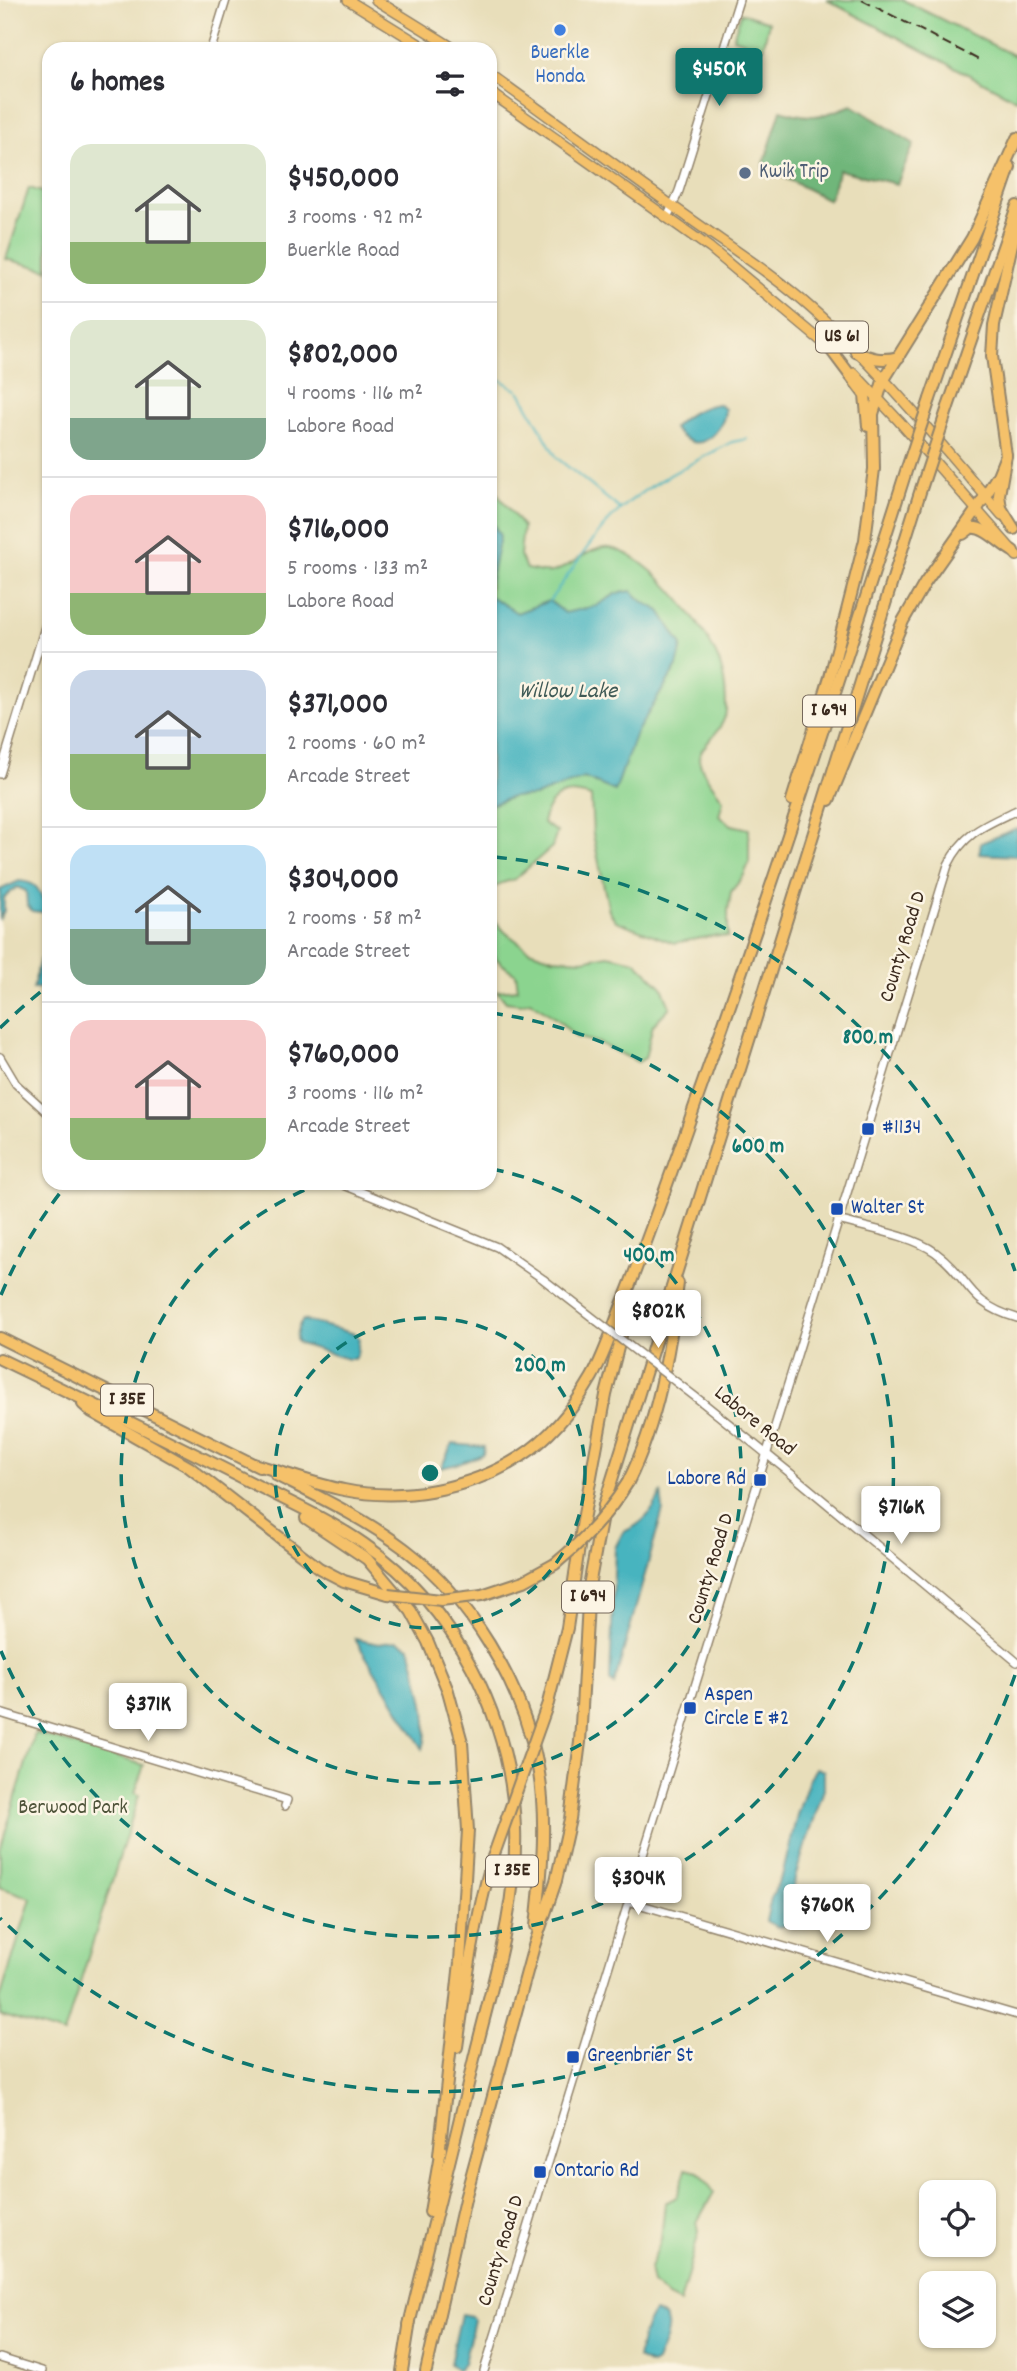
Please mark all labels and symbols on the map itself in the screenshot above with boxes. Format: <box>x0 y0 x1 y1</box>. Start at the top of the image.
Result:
marker: Buerkle Honda <box>552 22 568 38</box>
place label: Buerkle Honda <box>531 39 589 93</box>
pin: $450K <box>670 48 768 108</box>
place label: Kwik Trip <box>759 158 829 188</box>
marker: Kwik Trip <box>737 165 753 181</box>
road number: US 61 <box>816 322 868 352</box>
water label: Willow Lake <box>519 676 619 709</box>
road number: I 694 <box>803 696 855 726</box>
street label: County Road D <box>873 888 935 1006</box>
text: 800 m <box>843 1024 893 1054</box>
place label: #1134 <box>882 1114 921 1144</box>
marker: #1134 <box>860 1121 876 1137</box>
text: 600 m <box>732 1133 784 1163</box>
place label: Walter St <box>851 1194 925 1224</box>
marker: Walter St <box>829 1201 845 1217</box>
text: 400 m <box>624 1242 674 1272</box>
pin: $802K <box>609 1290 707 1350</box>
text: 200 m <box>514 1352 566 1382</box>
street label: Labore Road <box>706 1380 802 1464</box>
road number: I 35E <box>101 1384 153 1416</box>
centre of rings <box>418 1461 442 1485</box>
place label: Labore Rd <box>667 1465 746 1495</box>
marker: Labore Rd <box>752 1472 768 1488</box>
pin: $716K <box>852 1486 950 1546</box>
street label: County Road D <box>681 1510 743 1628</box>
road number: I 694 <box>562 1582 614 1612</box>
place label: Aspen Circle E #2 <box>704 1681 789 1735</box>
pin: $371K <box>99 1684 197 1743</box>
marker: Aspen Circle E #2 <box>682 1700 698 1716</box>
park label: Berwood Park <box>18 1794 128 1824</box>
road number: I 35E <box>486 1856 538 1886</box>
pin: $304K <box>589 1857 687 1917</box>
pin: $760K <box>778 1884 876 1944</box>
place label: Greenbrier St <box>587 2042 693 2072</box>
marker: Greenbrier St <box>565 2049 581 2065</box>
place label: Ontario Rd <box>554 2157 639 2187</box>
marker: Ontario Rd <box>532 2164 548 2180</box>
street label: County Road D <box>471 2192 533 2310</box>

